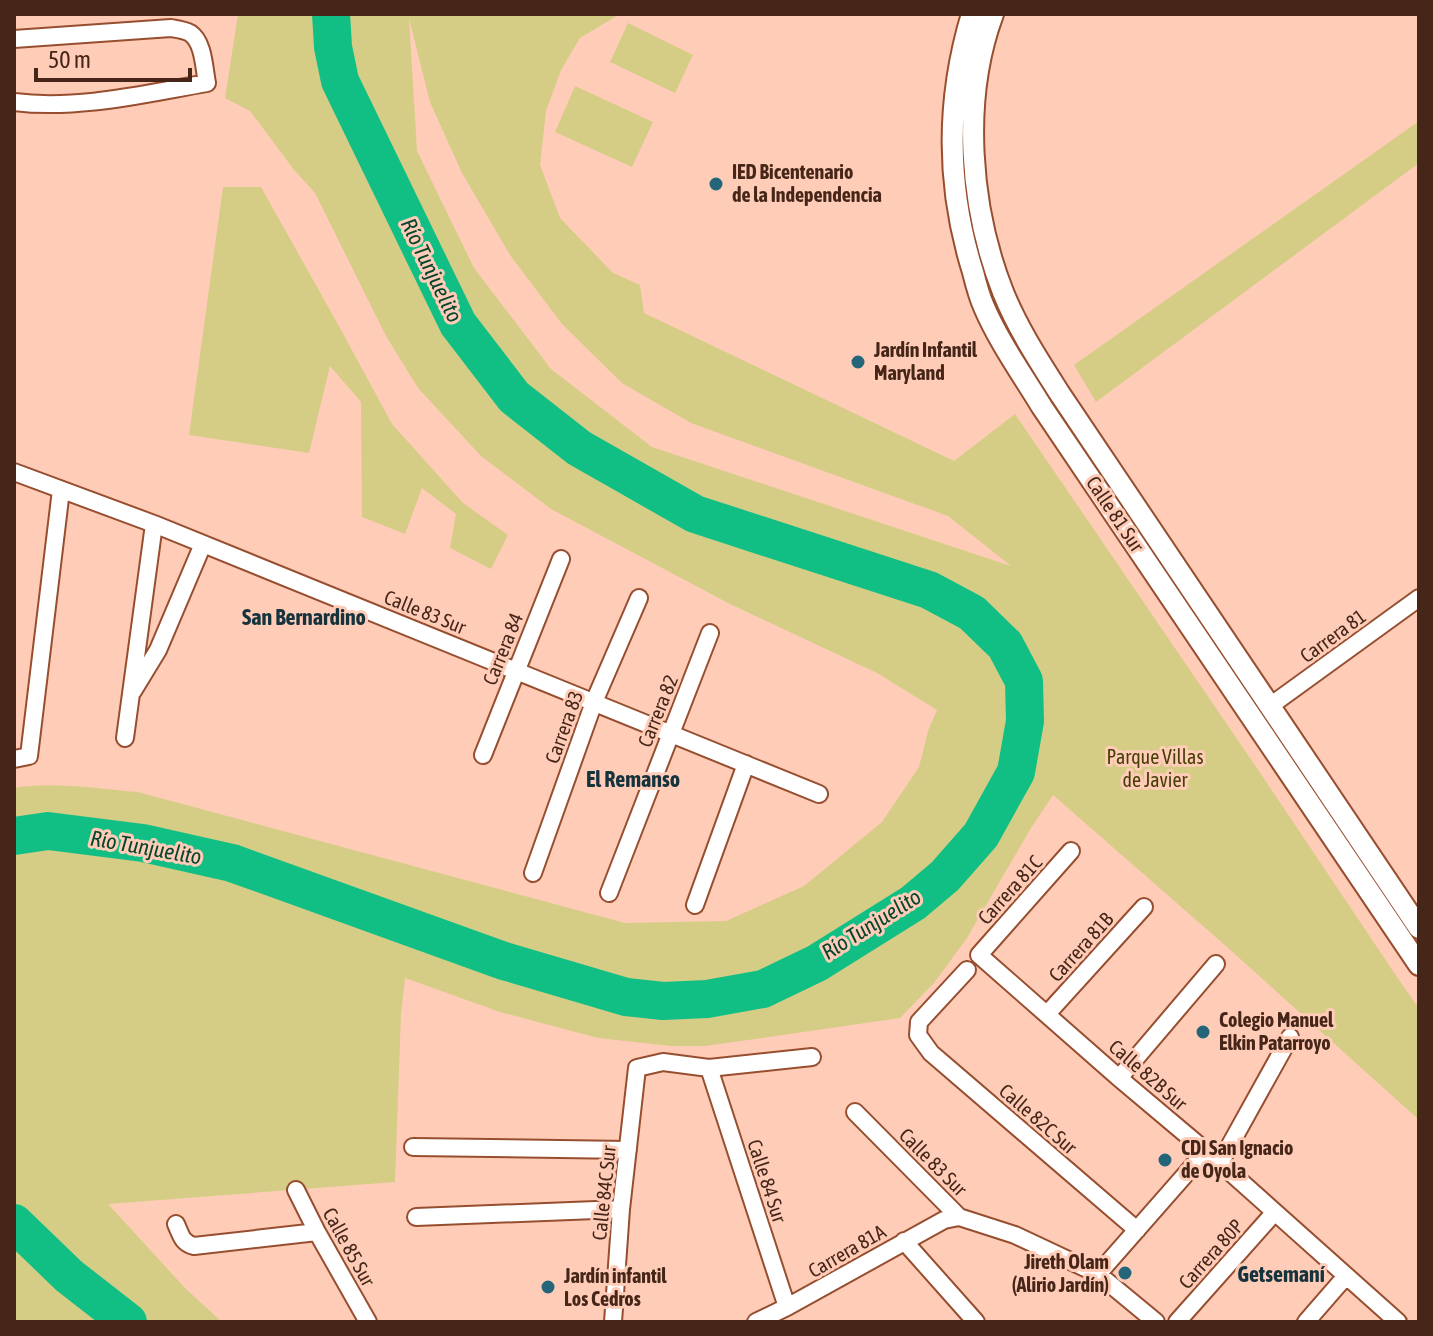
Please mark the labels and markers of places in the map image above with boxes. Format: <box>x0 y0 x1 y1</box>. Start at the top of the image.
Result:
place label: IED Bicentenario de la Independencia <box>732 160 882 206</box>
marker: IED Bicentenario de la Independencia <box>707 175 725 193</box>
place label: Jardín Infantil Maryland <box>873 338 978 384</box>
marker: Jardín Infantil Maryland <box>849 353 867 371</box>
place label: Colegio Manuel Elkin Patarroyo <box>1219 1008 1334 1054</box>
marker: Colegio Manuel Elkin Patarroyo <box>1194 1023 1212 1041</box>
place label: CDI San Ignacio de Oyola <box>1181 1136 1293 1182</box>
marker: CDI San Ignacio de Oyola <box>1156 1151 1174 1169</box>
place label: Jireth Olam (Alirio Jardín) <box>1012 1250 1109 1296</box>
place label: Jardín infantil Los Cedros <box>563 1264 667 1310</box>
marker: Jireth Olam (Alirio Jardín) <box>1116 1264 1134 1282</box>
marker: Jardín infantil Los Cedros <box>539 1278 557 1296</box>

